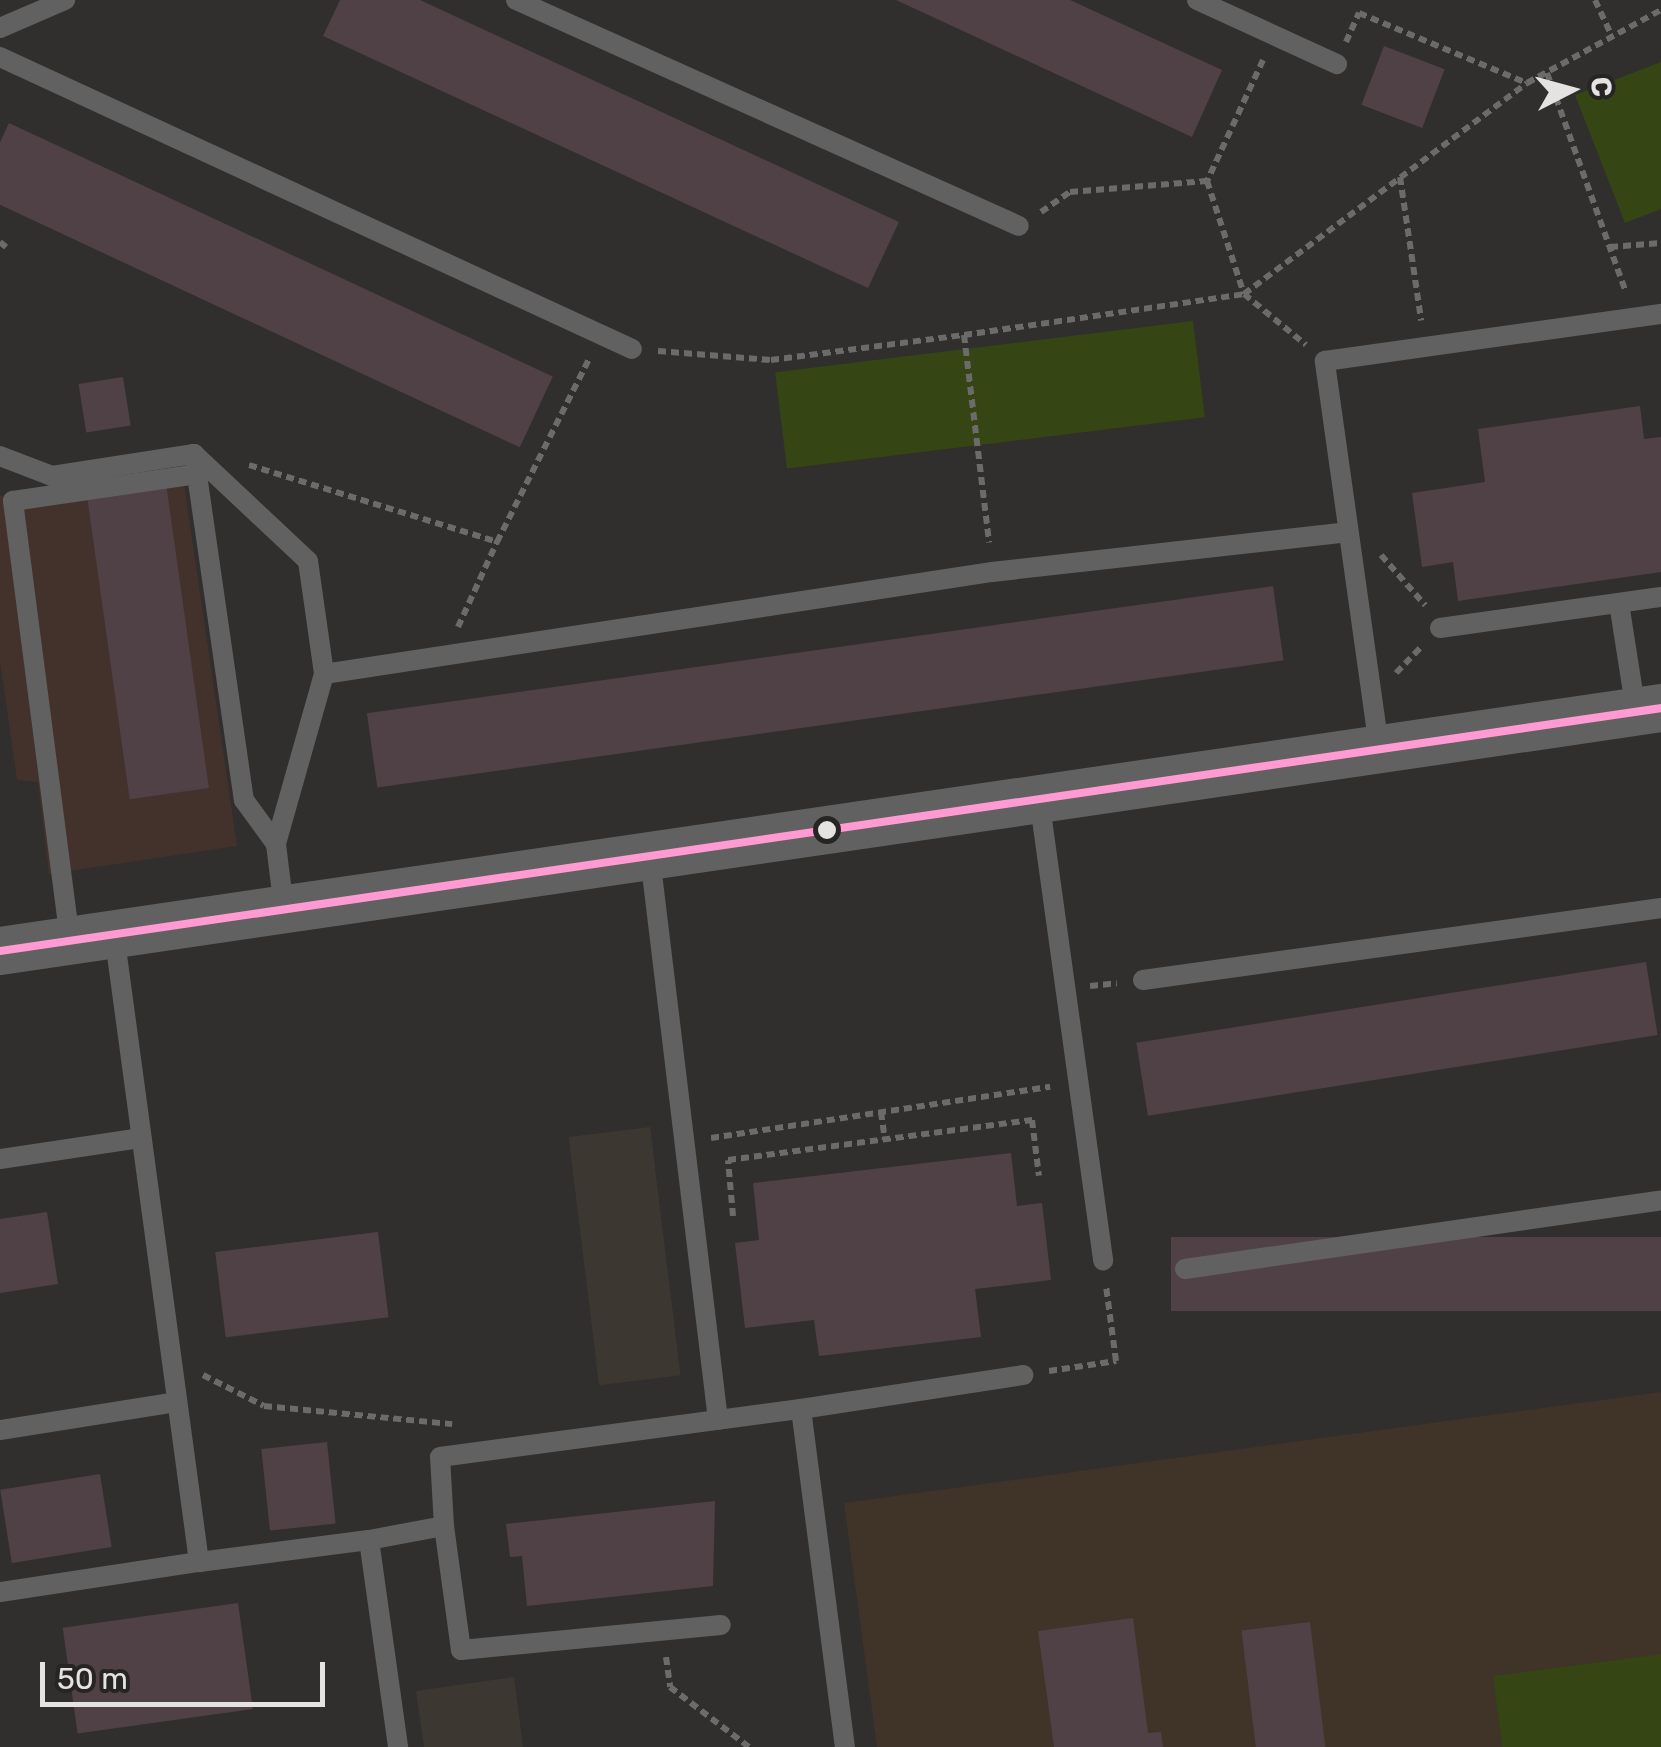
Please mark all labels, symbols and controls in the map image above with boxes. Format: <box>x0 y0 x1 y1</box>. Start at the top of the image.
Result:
north arrow <box>1521 40 1621 140</box>
text: С <box>1584 75 1619 98</box>
unlabelled marker <box>817 820 837 840</box>
scale bar <box>45 1642 330 1704</box>
text: 50 m <box>57 1661 128 1697</box>

